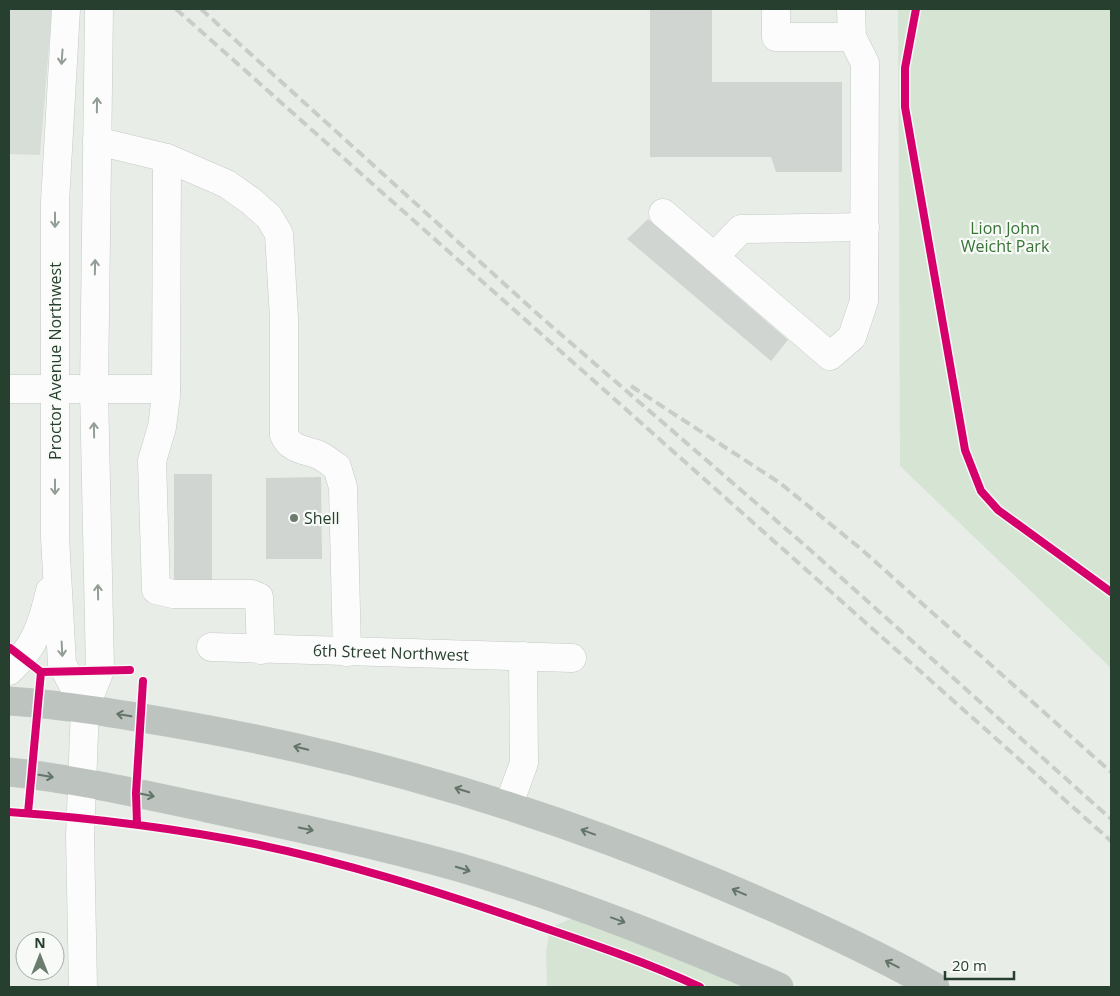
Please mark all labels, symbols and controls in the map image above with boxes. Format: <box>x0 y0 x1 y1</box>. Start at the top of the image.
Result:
one-way arrow <box>58 49 67 65</box>
one-way arrow <box>92 97 102 113</box>
one-way arrow <box>50 211 60 227</box>
park label: Lion John Weicht Park <box>961 217 1050 257</box>
one-way arrow <box>90 259 100 276</box>
street label: Proctor Avenue Northwest <box>44 262 66 460</box>
one-way arrow <box>89 422 99 438</box>
one-way arrow <box>50 478 60 495</box>
place label: Shell <box>304 507 340 529</box>
marker: Shell <box>288 512 300 524</box>
one-way arrow <box>93 584 103 600</box>
street label: 6th Street Northwest <box>313 639 470 666</box>
one-way arrow <box>57 641 66 657</box>
one-way arrow <box>117 710 133 720</box>
one-way arrow <box>294 743 310 752</box>
one-way arrow <box>37 772 53 782</box>
one-way arrow <box>455 785 471 795</box>
one-way arrow <box>139 791 155 800</box>
one-way arrow <box>298 825 314 834</box>
one-way arrow <box>581 827 597 836</box>
one-way arrow <box>455 865 471 875</box>
one-way arrow <box>732 887 747 897</box>
one-way arrow <box>609 916 625 925</box>
north arrow <box>15 931 65 981</box>
text: N <box>34 933 46 952</box>
scale bar <box>945 948 1014 980</box>
text: 20 m <box>952 955 987 975</box>
one-way arrow <box>885 959 900 968</box>

